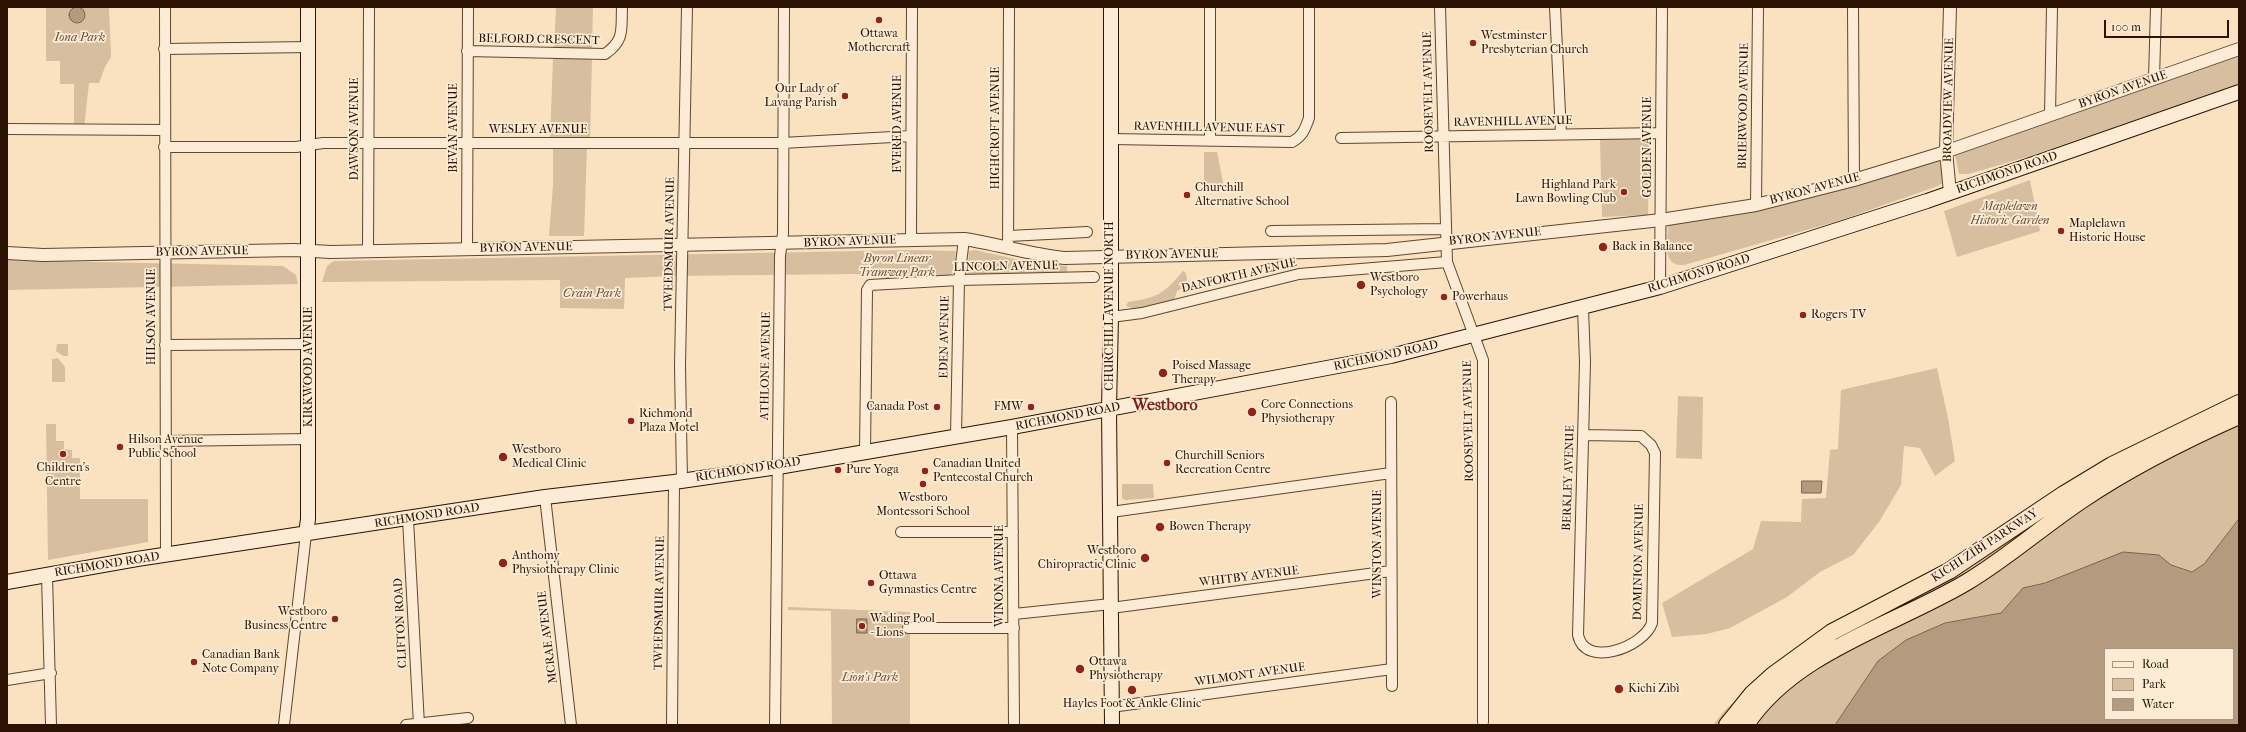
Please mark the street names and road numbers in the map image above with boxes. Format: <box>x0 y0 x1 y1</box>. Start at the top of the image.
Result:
street label: ROOSEVELT AVENUE <box>1421 31 1437 153</box>
street label: BELFORD CRESCENT <box>478 32 600 48</box>
street label: BROADVIEW AVENUE <box>1941 38 1957 162</box>
street label: BRIERWOOD AVENUE <box>1736 43 1752 169</box>
street label: HIGHCROFT AVENUE <box>989 67 1003 189</box>
street label: BYRON AVENUE <box>2077 68 2169 112</box>
street label: EVERED AVENUE <box>891 75 905 173</box>
street label: DAWSON AVENUE <box>348 78 362 180</box>
street label: BEVAN AVENUE <box>447 83 461 173</box>
street label: GOLDEN AVENUE <box>1641 96 1655 198</box>
street label: RAVENHILL AVENUE <box>1453 114 1573 130</box>
street label: RAVENHILL AVENUE EAST <box>1133 119 1285 137</box>
street label: WESLEY AVENUE <box>489 123 587 137</box>
street label: RICHMOND ROAD <box>1954 149 2060 197</box>
street label: BYRON AVENUE <box>1768 170 1862 208</box>
street label: TWEEDSMUIR AVENUE <box>662 177 678 311</box>
street label: CHURCHILL AVENUE NORTH <box>1103 221 1117 391</box>
street label: BYRON AVENUE <box>1448 225 1542 249</box>
street label: BYRON AVENUE <box>803 233 897 251</box>
street label: BYRON AVENUE <box>479 240 573 256</box>
street label: BYRON AVENUE <box>155 244 249 260</box>
street label: BYRON AVENUE <box>1125 247 1219 263</box>
street label: RICHMOND ROAD <box>1646 252 1752 296</box>
street label: DANFORTH AVENUE <box>1180 256 1298 296</box>
street label: LINCOLN AVENUE <box>953 259 1059 275</box>
street label: HILSON AVENUE <box>145 269 159 365</box>
street label: EDEN AVENUE <box>937 295 953 379</box>
street label: KIRKWOOD AVENUE <box>302 307 316 427</box>
street label: ATHLONE AVENUE <box>758 312 774 420</box>
street label: RICHMOND ROAD <box>1332 338 1440 374</box>
street label: ROOSEVELT AVENUE <box>1461 360 1477 482</box>
street label: RICHMOND ROAD <box>1014 400 1122 434</box>
street label: BERKLEY AVENUE <box>1560 425 1578 531</box>
street label: RICHMOND ROAD <box>694 455 802 485</box>
street label: WINSTON AVENUE <box>1371 490 1385 598</box>
street label: RICHMOND ROAD <box>373 501 481 531</box>
street label: DOMINION AVENUE <box>1631 503 1647 621</box>
street label: KICHI ZĪBĪ PARKWAY <box>1929 506 2041 586</box>
street label: WINONA AVENUE <box>993 525 1007 627</box>
street label: TWEEDSMUIR AVENUE <box>652 536 668 670</box>
street label: RICHMOND ROAD <box>53 550 161 580</box>
street label: WHITBY AVENUE <box>1198 564 1300 590</box>
street label: CLIFTON ROAD <box>391 578 411 668</box>
street label: MCRAE AVENUE <box>535 590 561 684</box>
street label: WILMONT AVENUE <box>1194 660 1306 690</box>

